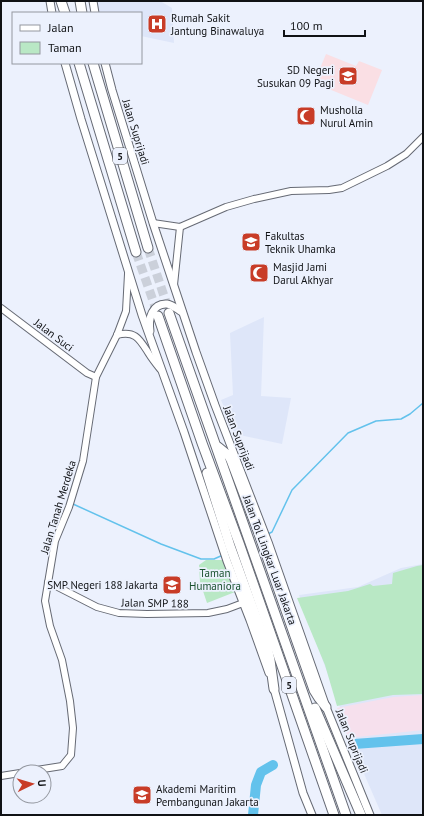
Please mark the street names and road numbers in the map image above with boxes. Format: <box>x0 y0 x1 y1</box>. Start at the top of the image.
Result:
street label: Jalan Suprijadi <box>119 97 153 167</box>
road number: 5 <box>113 148 127 164</box>
street label: Jalan Suci <box>31 315 77 354</box>
street label: Jalan Suprijadi <box>220 403 258 472</box>
street label: Jalan Tanah Merdeka <box>37 459 79 556</box>
street label: Jalan Tol Lingkar Luar Jakarta <box>240 492 300 627</box>
street label: Jalan SMP 188 <box>120 595 189 611</box>
road number: 5 <box>282 677 296 693</box>
street label: Jalan Suprijadi <box>332 706 371 775</box>

